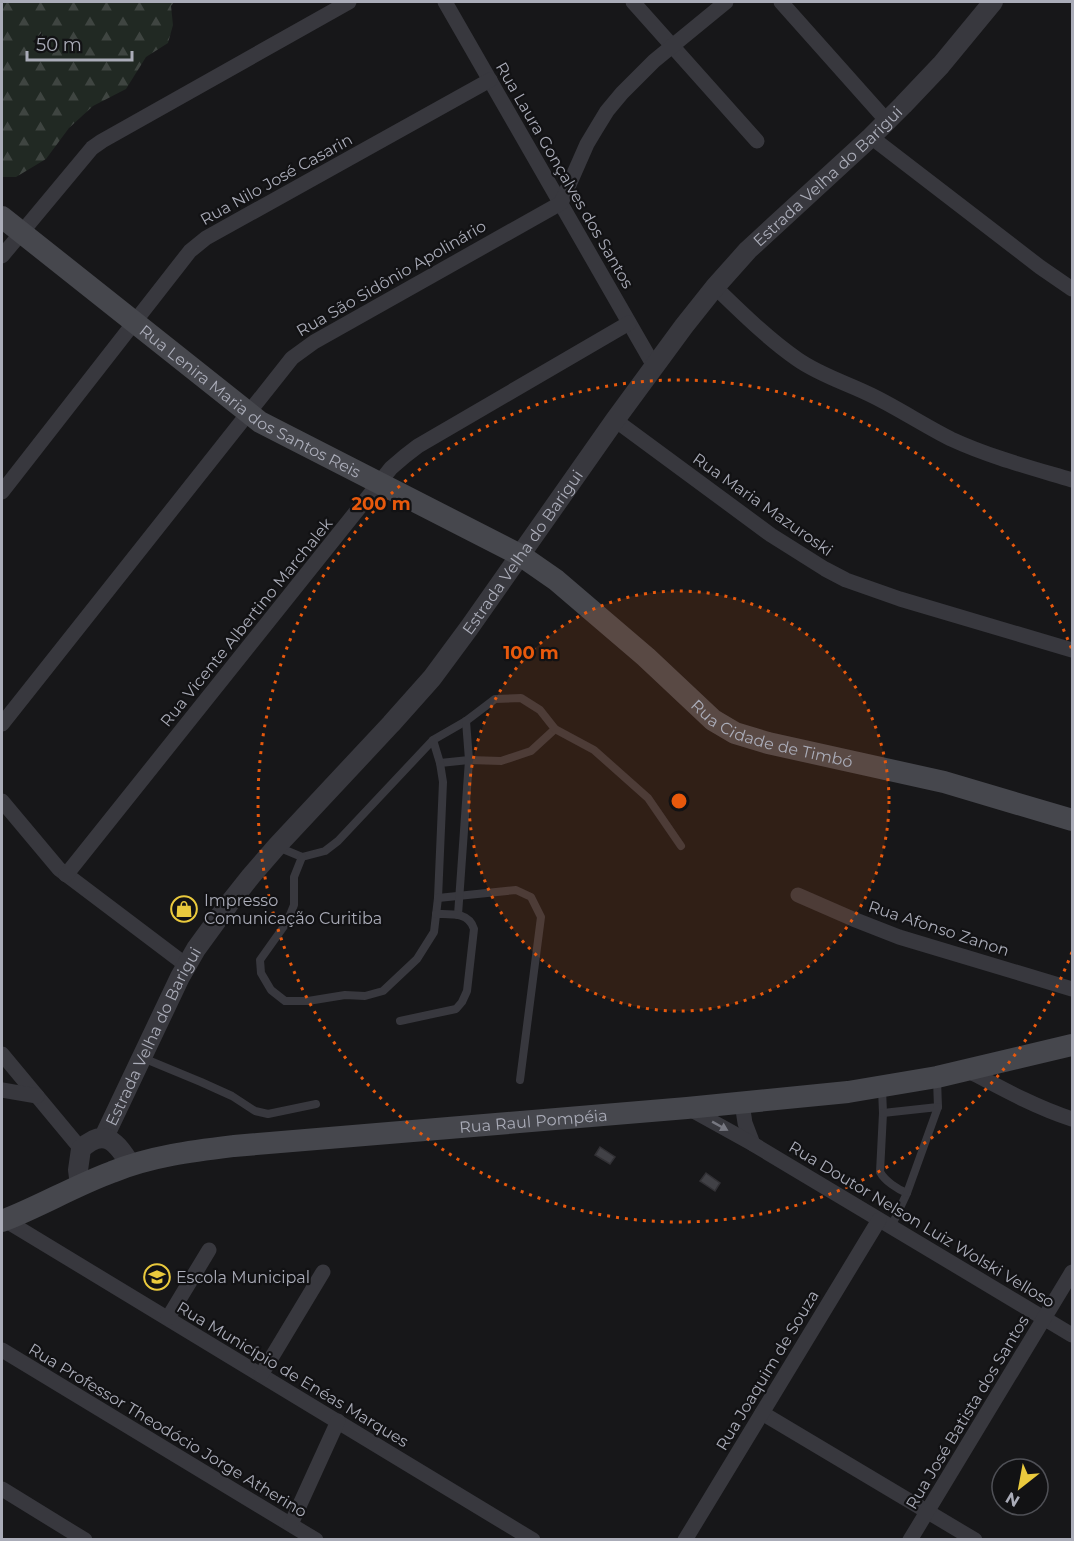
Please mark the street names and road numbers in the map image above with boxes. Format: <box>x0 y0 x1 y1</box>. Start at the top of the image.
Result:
street label: Rua Laura Gonçalves dos Santos <box>492 59 637 292</box>
street label: Estrada Velha do Barigui <box>749 102 906 250</box>
street label: Rua Nilo José Casarin <box>197 130 356 229</box>
street label: Rua São Sidônio Apolinário <box>293 216 489 341</box>
street label: Rua Lenira Maria dos Santos Reis <box>135 321 364 482</box>
street label: Rua Maria Mazuroski <box>689 449 836 560</box>
street label: Estrada Velha do Barigui <box>458 466 587 638</box>
street label: Rua Vicente Albertino Marchalek <box>156 514 337 730</box>
street label: Rua Cidade de Timbó <box>687 695 854 771</box>
street label: Rua Afonso Zanon <box>866 897 1012 960</box>
street label: Estrada Velha do Barigui <box>102 944 205 1129</box>
street label: Rua Raul Pompéia <box>458 1106 608 1137</box>
street label: Rua Doutor Nelson Luiz Wolski Velloso <box>785 1137 1058 1312</box>
street label: Rua Joaquim de Souza <box>712 1287 823 1454</box>
street label: Rua Município de Enéas Marques <box>174 1298 412 1451</box>
street label: Rua José Batista dos Santos <box>902 1312 1033 1513</box>
street label: Rua Professor Theodócio Jorge Atherino <box>25 1340 310 1521</box>

